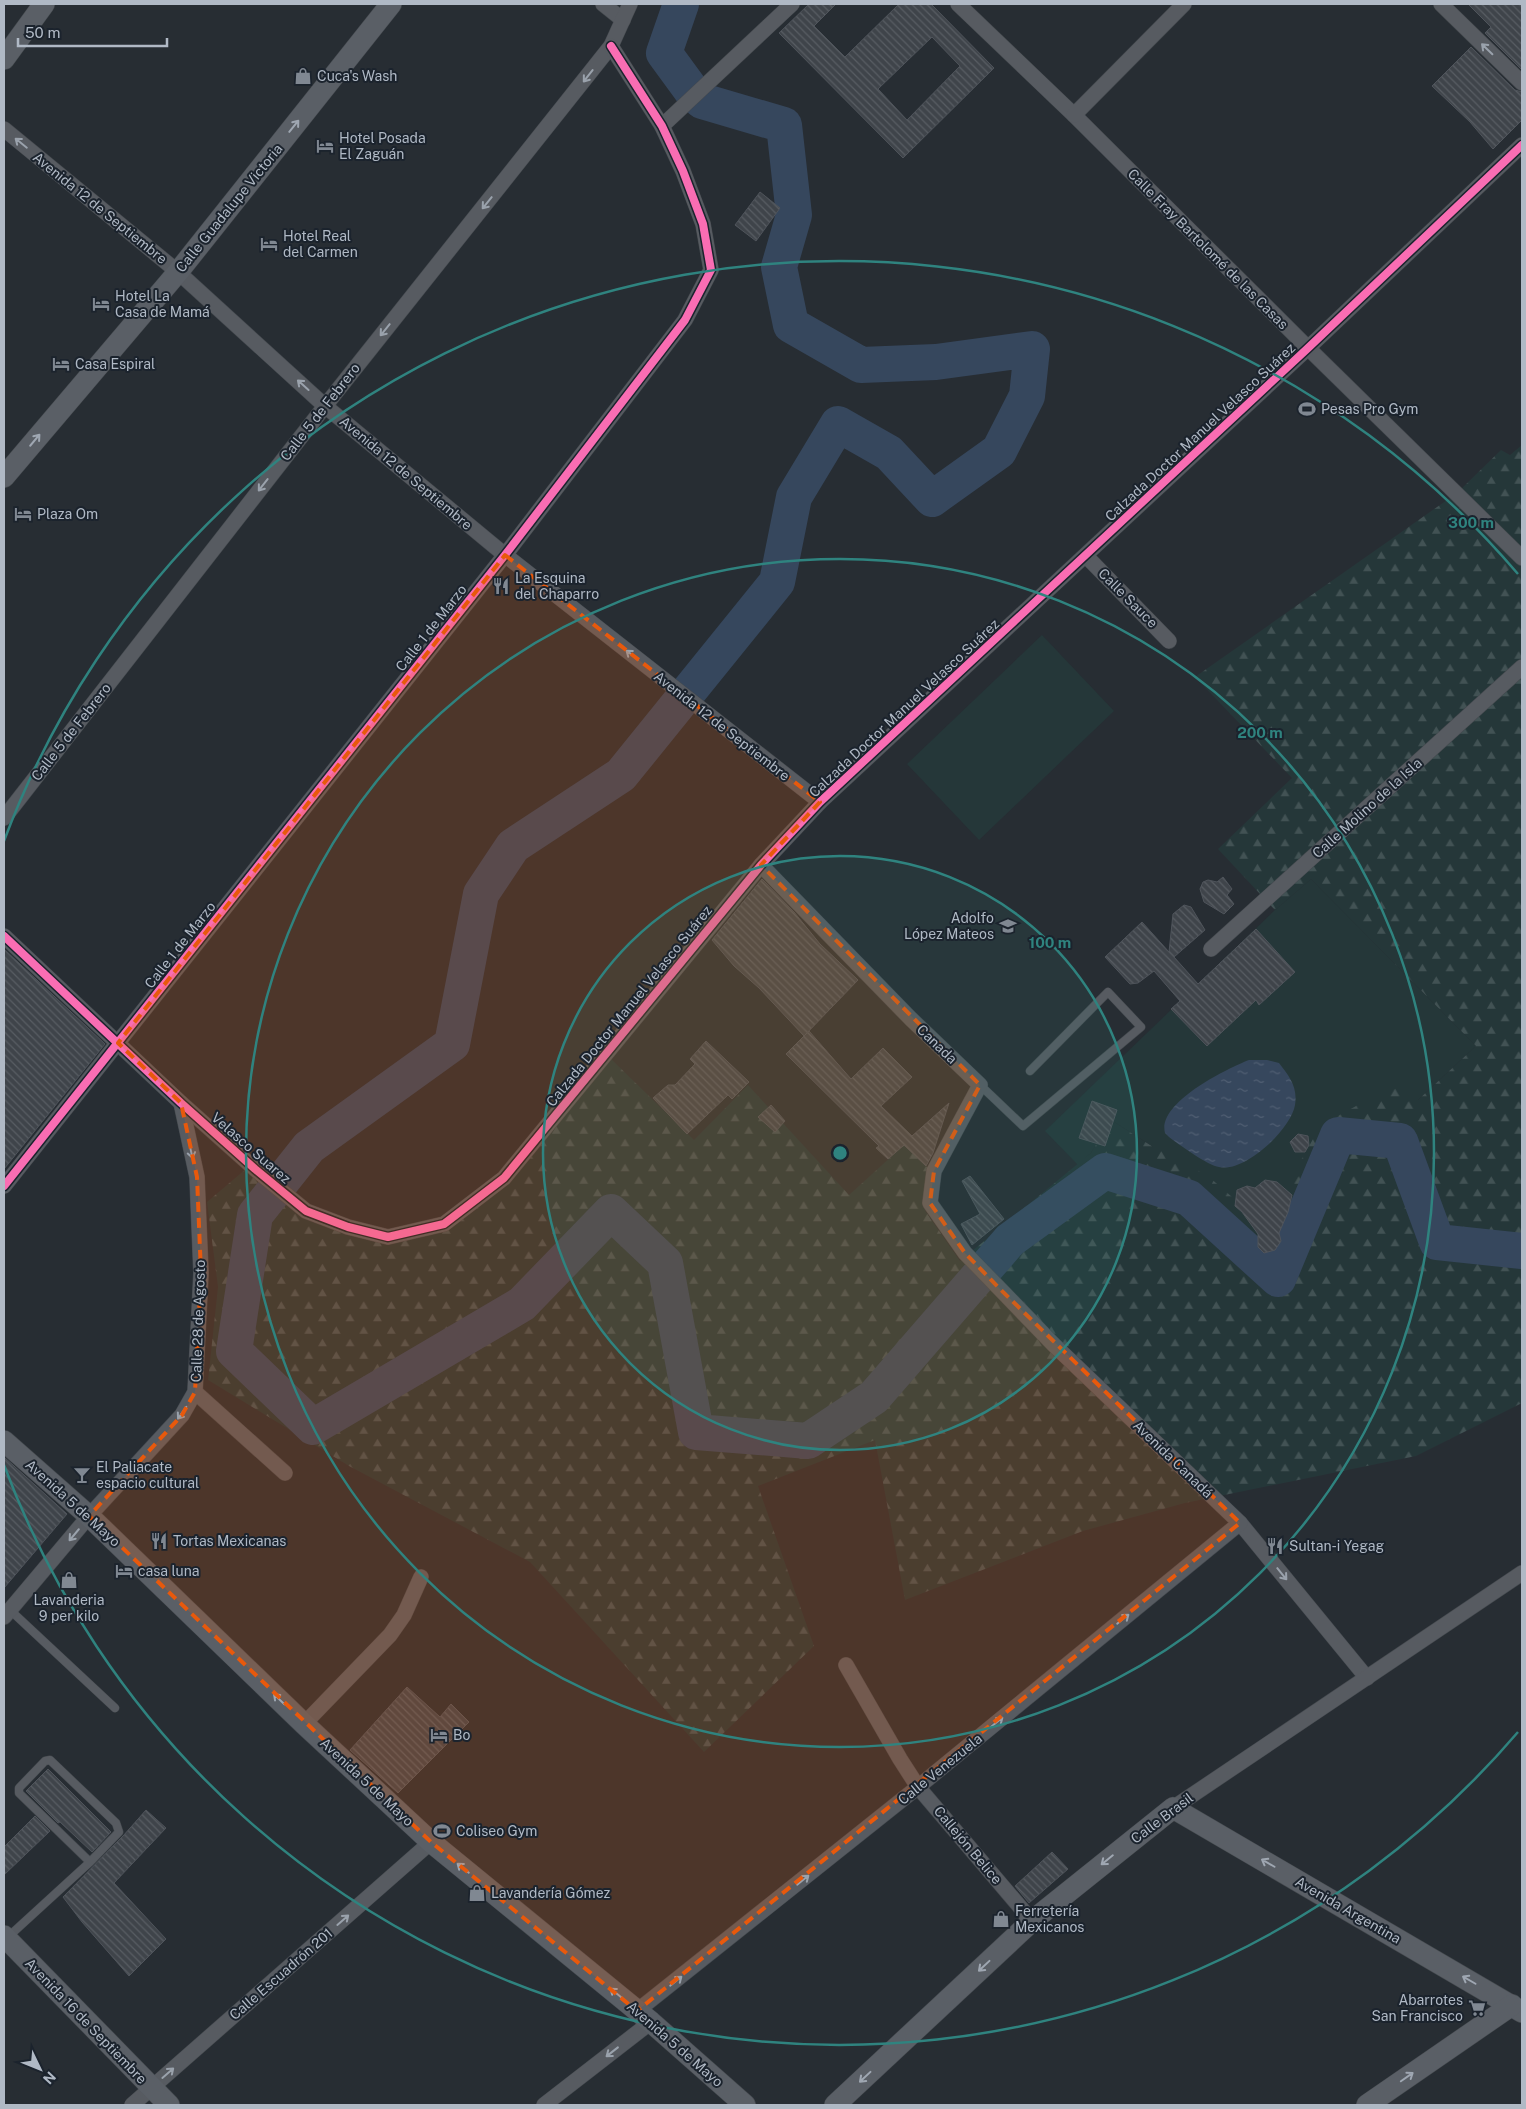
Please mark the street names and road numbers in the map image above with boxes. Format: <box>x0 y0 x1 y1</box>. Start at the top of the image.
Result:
street label: Calle Guadalupe Victoria <box>172 141 286 275</box>
street label: Avenida 12 de Septiembre <box>30 149 170 267</box>
street label: Calle Fray Bartolomé de las Casas <box>1125 166 1291 332</box>
street label: Calzada Doctor Manuel Velasco Suárez <box>1102 339 1298 524</box>
street label: Calle 5 de Febrero <box>277 360 363 464</box>
street label: Avenida 12 de Septiembre <box>337 413 475 533</box>
street label: Calle Sauce <box>1095 565 1161 631</box>
street label: Calle 1 de Marzo <box>392 582 470 674</box>
street label: Calzada Doctor Manuel Velasco Suárez <box>806 615 1002 800</box>
street label: Avenida 12 de Septiembre <box>651 668 793 784</box>
street label: Calle 5 de Febrero <box>28 680 114 784</box>
street label: Calle Molino de la Isla <box>1309 755 1425 861</box>
street label: Calle 1 de Marzo <box>141 899 219 991</box>
street label: Calzada Doctor Manuel Velasco Suárez <box>543 902 715 1110</box>
street label: Canada <box>914 1021 960 1067</box>
street label: Velasco Suarez <box>208 1109 294 1187</box>
street label: Calle 28 de Agosto <box>188 1259 208 1383</box>
street label: Avenida Canadá <box>1130 1417 1216 1501</box>
street label: Avenida 5 de Mayo <box>22 1456 124 1550</box>
street label: Calle Venezuela <box>895 1730 985 1808</box>
street label: Avenida 5 de Mayo <box>317 1735 417 1829</box>
street label: Calle Brasil <box>1128 1789 1196 1847</box>
street label: Callejón Belice <box>931 1803 1005 1887</box>
street label: Avenida Argentina <box>1292 1873 1404 1947</box>
street label: Calle Escuadrón 201 <box>226 1925 336 2023</box>
street label: Avenida 16 de Septiembre <box>22 1955 150 2087</box>
street label: Avenida 5 de Mayo <box>624 1998 726 2090</box>

